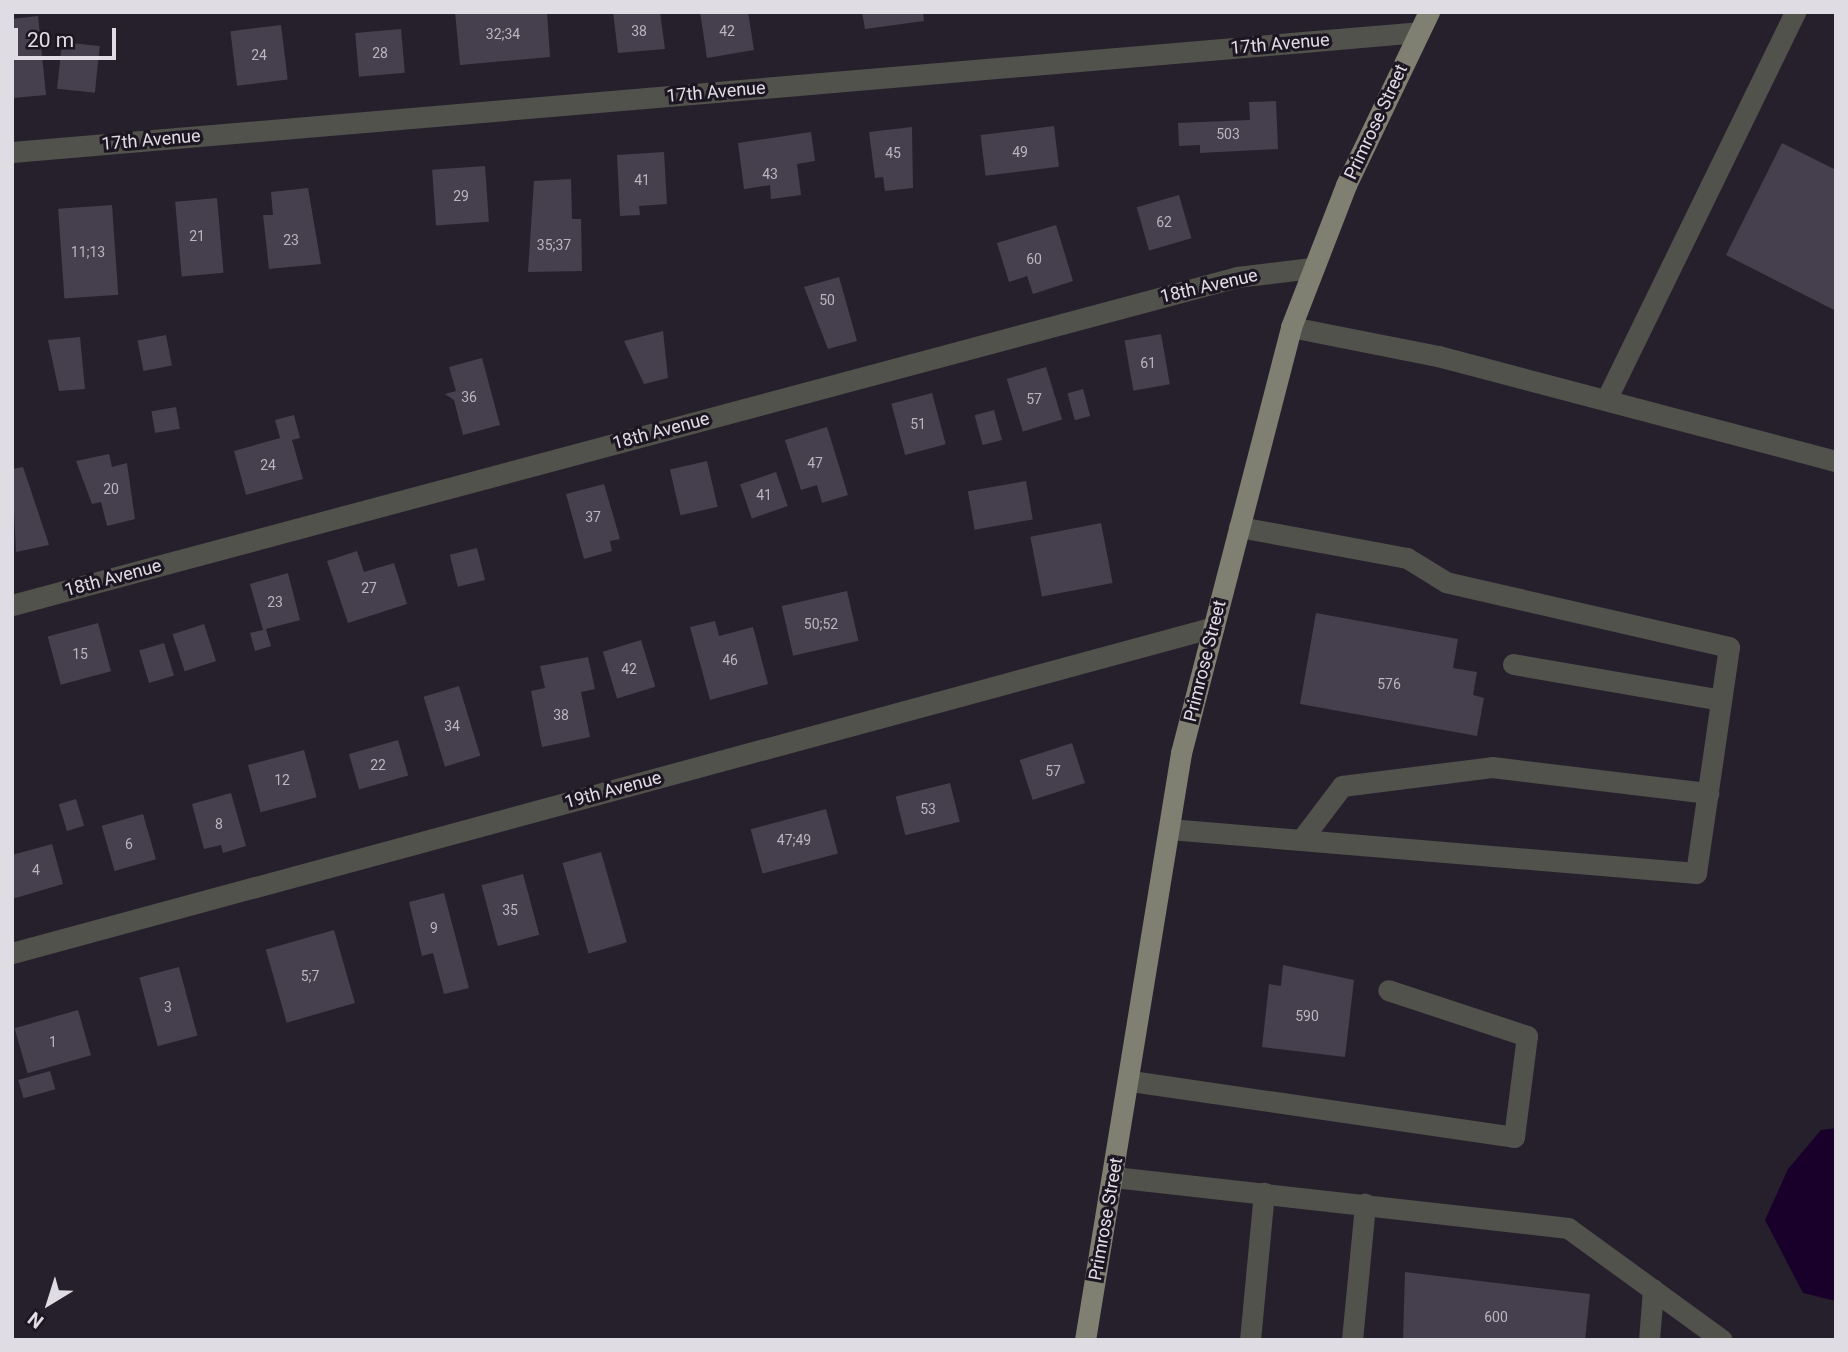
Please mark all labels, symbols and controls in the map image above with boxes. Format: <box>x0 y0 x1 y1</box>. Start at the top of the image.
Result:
scale bar <box>18 14 119 58</box>
house number: 38 <box>631 23 647 39</box>
house number: 42 <box>719 23 735 39</box>
house number: 32;34 <box>486 26 520 42</box>
text: 20 m <box>27 28 74 52</box>
street label: 17th Avenue <box>1230 29 1330 59</box>
house number: 28 <box>372 45 388 61</box>
house number: 24 <box>251 47 267 63</box>
street label: Primrose Street <box>1340 61 1412 183</box>
street label: 17th Avenue <box>666 77 766 107</box>
street label: 17th Avenue <box>101 125 201 155</box>
house number: 503 <box>1216 126 1240 142</box>
house number: 49 <box>1012 144 1028 160</box>
house number: 45 <box>885 145 901 161</box>
house number: 43 <box>762 166 778 182</box>
house number: 41 <box>634 172 650 188</box>
house number: 29 <box>453 188 469 204</box>
house number: 62 <box>1156 214 1172 230</box>
house number: 21 <box>189 228 205 244</box>
house number: 23 <box>283 232 299 248</box>
house number: 35;37 <box>537 237 571 253</box>
house number: 11;13 <box>71 244 105 260</box>
house number: 60 <box>1026 251 1042 267</box>
street label: 18th Avenue <box>1158 264 1260 308</box>
house number: 50 <box>819 292 835 308</box>
house number: 61 <box>1140 355 1156 371</box>
house number: 36 <box>461 389 477 405</box>
house number: 57 <box>1026 391 1042 407</box>
street label: 18th Avenue <box>610 408 712 454</box>
house number: 51 <box>910 416 926 432</box>
house number: 47 <box>807 455 823 471</box>
house number: 24 <box>260 457 276 473</box>
house number: 20 <box>103 481 119 497</box>
house number: 41 <box>756 487 772 503</box>
house number: 37 <box>585 509 601 525</box>
street label: 18th Avenue <box>62 555 164 601</box>
house number: 27 <box>361 580 377 596</box>
house number: 23 <box>267 594 283 610</box>
street label: Primrose Street <box>1179 598 1231 724</box>
house number: 50;52 <box>804 616 838 632</box>
house number: 15 <box>72 646 88 662</box>
house number: 46 <box>722 652 738 668</box>
house number: 42 <box>621 661 637 677</box>
house number: 576 <box>1377 676 1401 692</box>
house number: 38 <box>553 707 569 723</box>
house number: 34 <box>444 718 460 734</box>
house number: 22 <box>370 757 386 773</box>
house number: 57 <box>1045 763 1061 779</box>
street label: 19th Avenue <box>562 767 664 813</box>
house number: 12 <box>274 772 290 788</box>
house number: 53 <box>920 801 936 817</box>
house number: 8 <box>215 816 223 832</box>
house number: 47;49 <box>777 832 811 848</box>
house number: 6 <box>125 836 133 852</box>
house number: 4 <box>32 862 40 878</box>
house number: 35 <box>502 902 518 918</box>
house number: 9 <box>430 920 438 936</box>
house number: 5;7 <box>301 968 319 984</box>
house number: 3 <box>164 999 172 1015</box>
house number: 590 <box>1295 1008 1319 1024</box>
house number: 1 <box>49 1034 57 1050</box>
street label: Primrose Street <box>1085 1156 1127 1282</box>
north arrow <box>14 1268 84 1338</box>
text: N <box>23 1307 48 1333</box>
house number: 600 <box>1484 1309 1508 1325</box>

